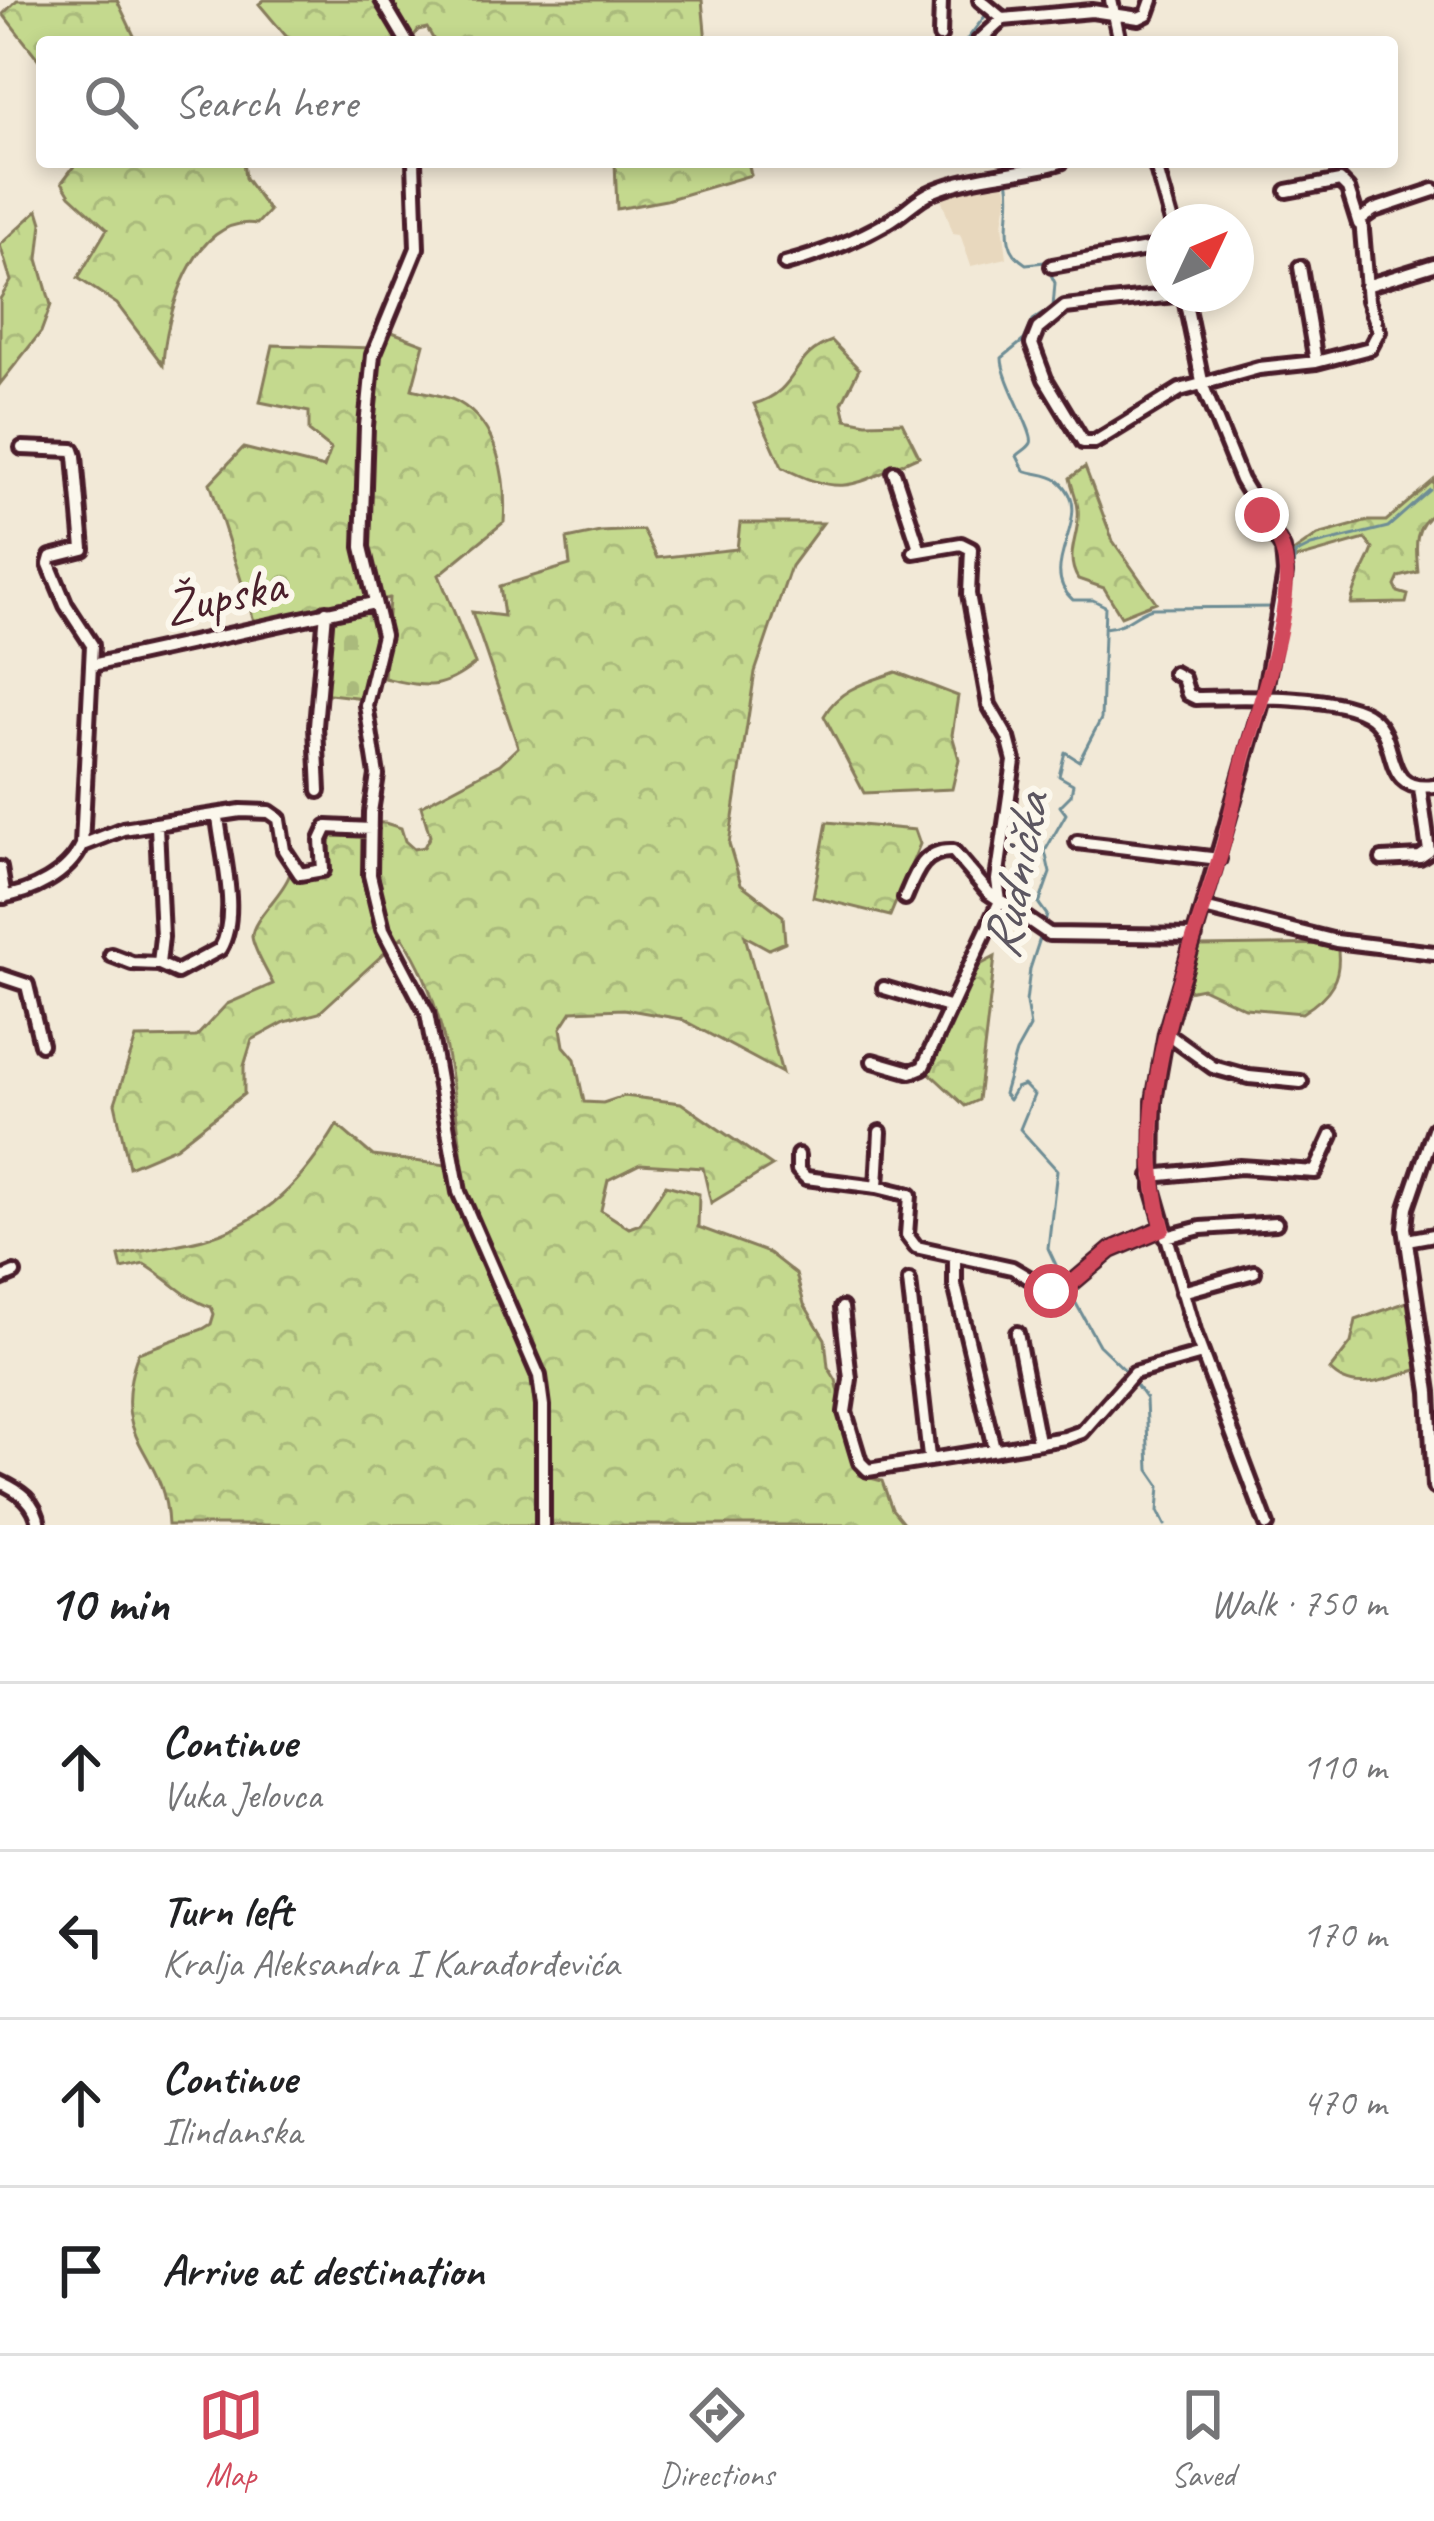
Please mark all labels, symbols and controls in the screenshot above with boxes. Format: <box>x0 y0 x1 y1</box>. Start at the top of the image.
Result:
search box <box>36 36 1398 168</box>
icon: search <box>78 69 144 135</box>
text: Search here <box>174 74 357 131</box>
north arrow <box>1146 204 1254 312</box>
route end <box>1235 488 1289 542</box>
street label: Župska <box>158 551 294 640</box>
water label: Rudnička <box>966 784 1065 964</box>
route start <box>1024 1264 1078 1318</box>
text: 10 min <box>48 1571 169 1635</box>
text: Walk · 750 m <box>1210 1579 1386 1628</box>
text: Continue <box>162 1714 296 1771</box>
icon: ahead <box>48 1734 114 1800</box>
text: 110 m <box>1302 1742 1386 1791</box>
text: Vuka Jelovca <box>162 1771 321 1820</box>
text: Turn left <box>162 1882 292 1939</box>
icon: left <box>48 1902 114 1968</box>
text: 170 m <box>1302 1910 1386 1959</box>
text: Kralja Aleksandra I Karađorđevića <box>162 1939 619 1988</box>
text: Continue <box>162 2050 296 2107</box>
icon: ahead <box>48 2070 114 2136</box>
text: 470 m <box>1302 2078 1386 2127</box>
text: Ilindanska <box>162 2107 302 2156</box>
icon: arrive <box>48 2238 114 2304</box>
text: Arrive at destination <box>162 2242 484 2299</box>
tab: Map <box>198 2382 264 2496</box>
tab: Directions <box>660 2382 774 2496</box>
tab: Saved <box>1170 2382 1236 2496</box>

